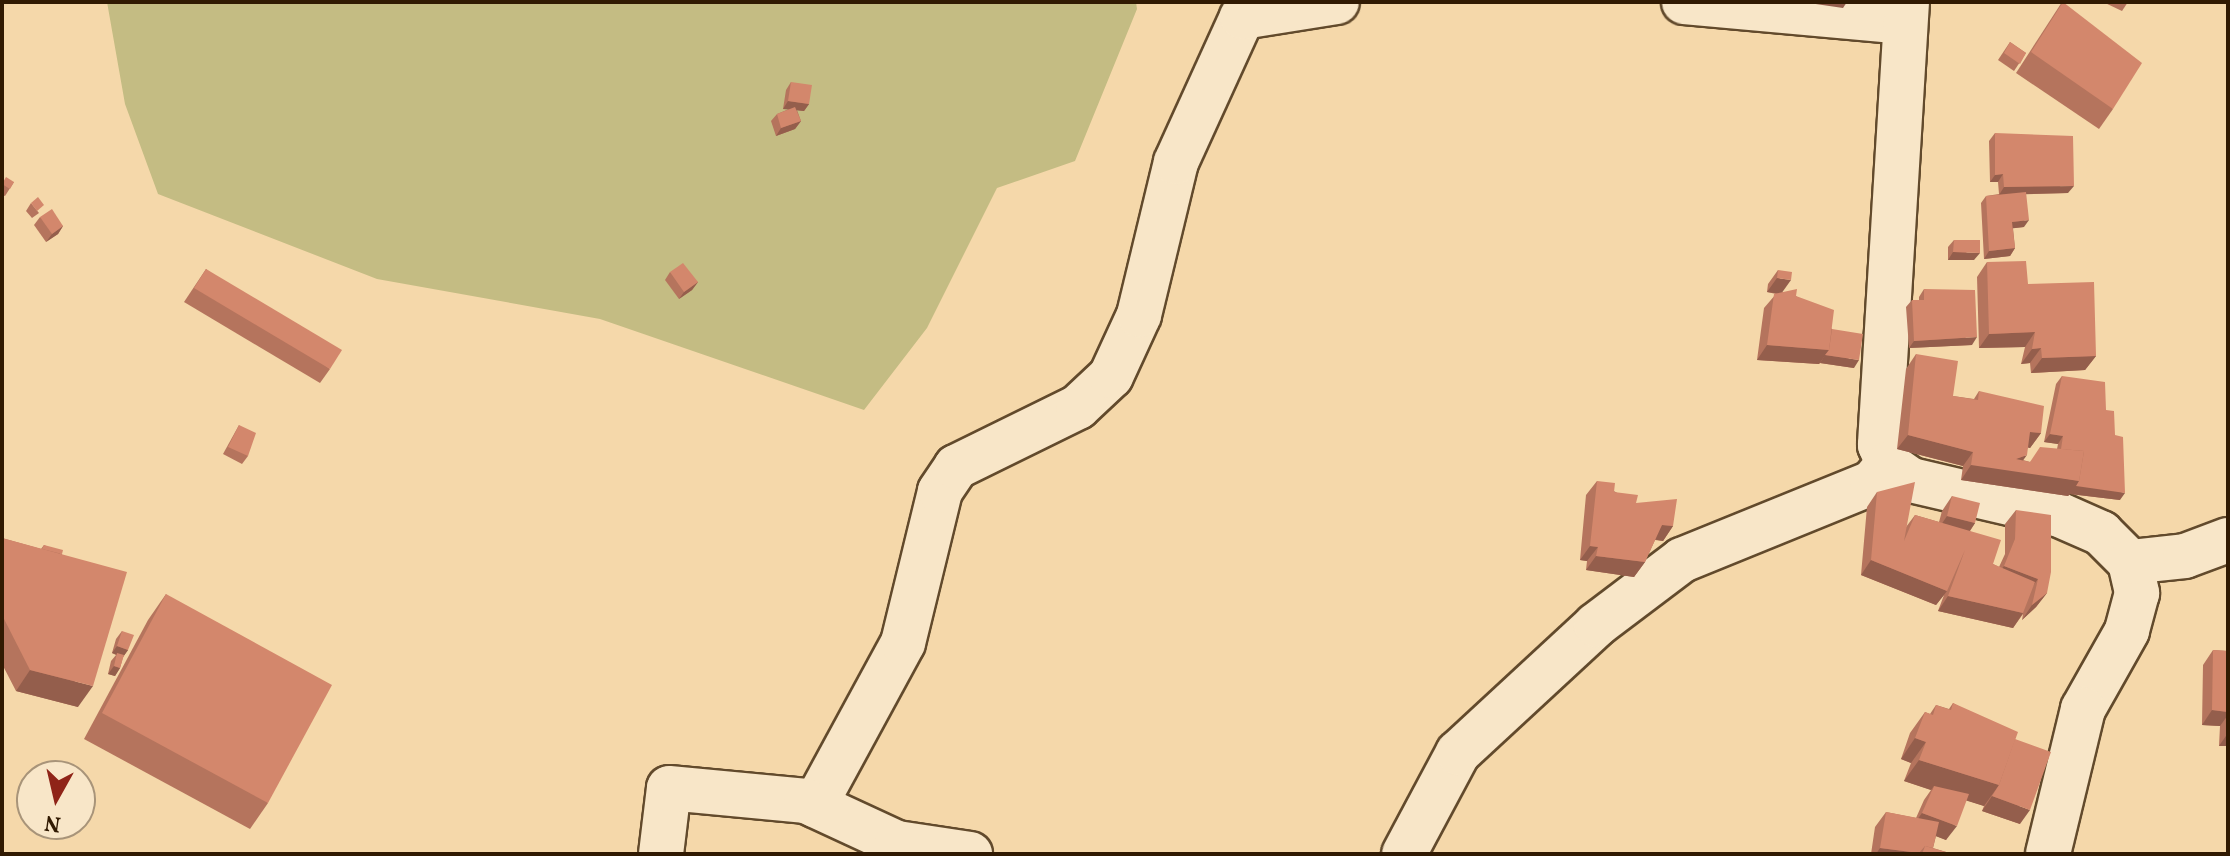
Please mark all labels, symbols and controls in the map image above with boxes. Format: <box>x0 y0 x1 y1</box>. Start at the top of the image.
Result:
north arrow <box>16 760 96 840</box>
text: N <box>43 806 63 839</box>

